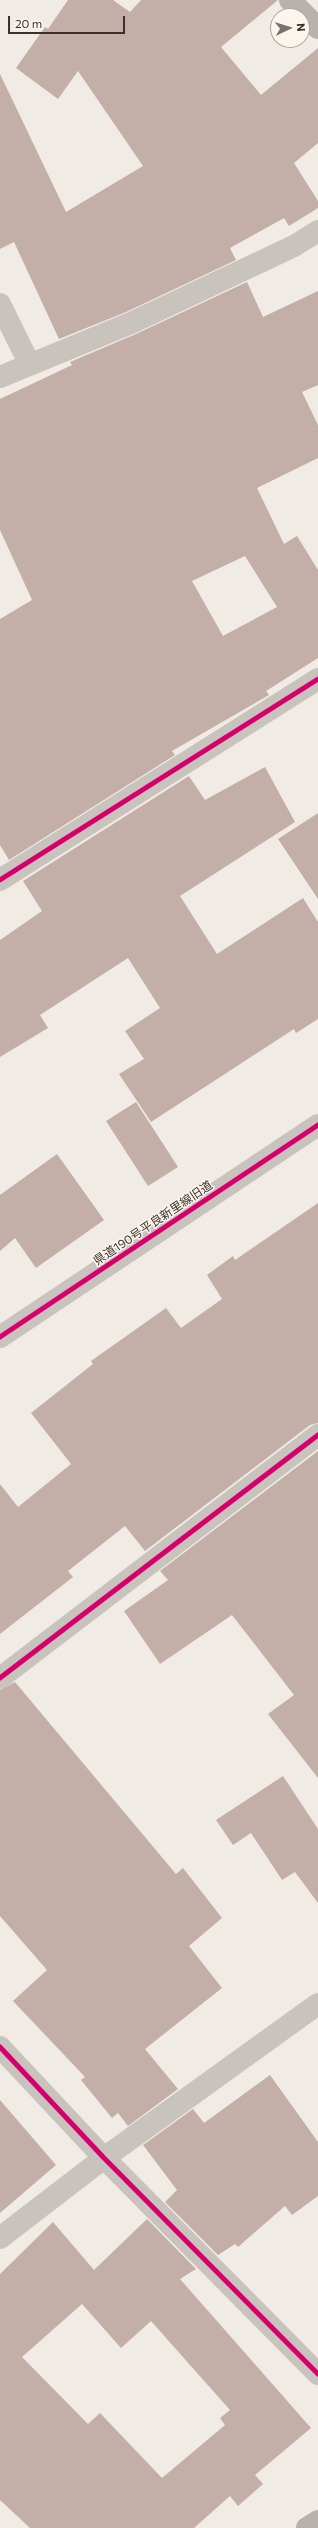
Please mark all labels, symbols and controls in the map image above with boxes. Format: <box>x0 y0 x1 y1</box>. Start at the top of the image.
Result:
scale bar <box>10 8 127 34</box>
north arrow <box>270 8 310 48</box>
text: 20 m <box>15 16 42 30</box>
text: N <box>295 23 308 32</box>
street label: 県道190号平良新里線旧道 <box>91 1178 215 1268</box>

